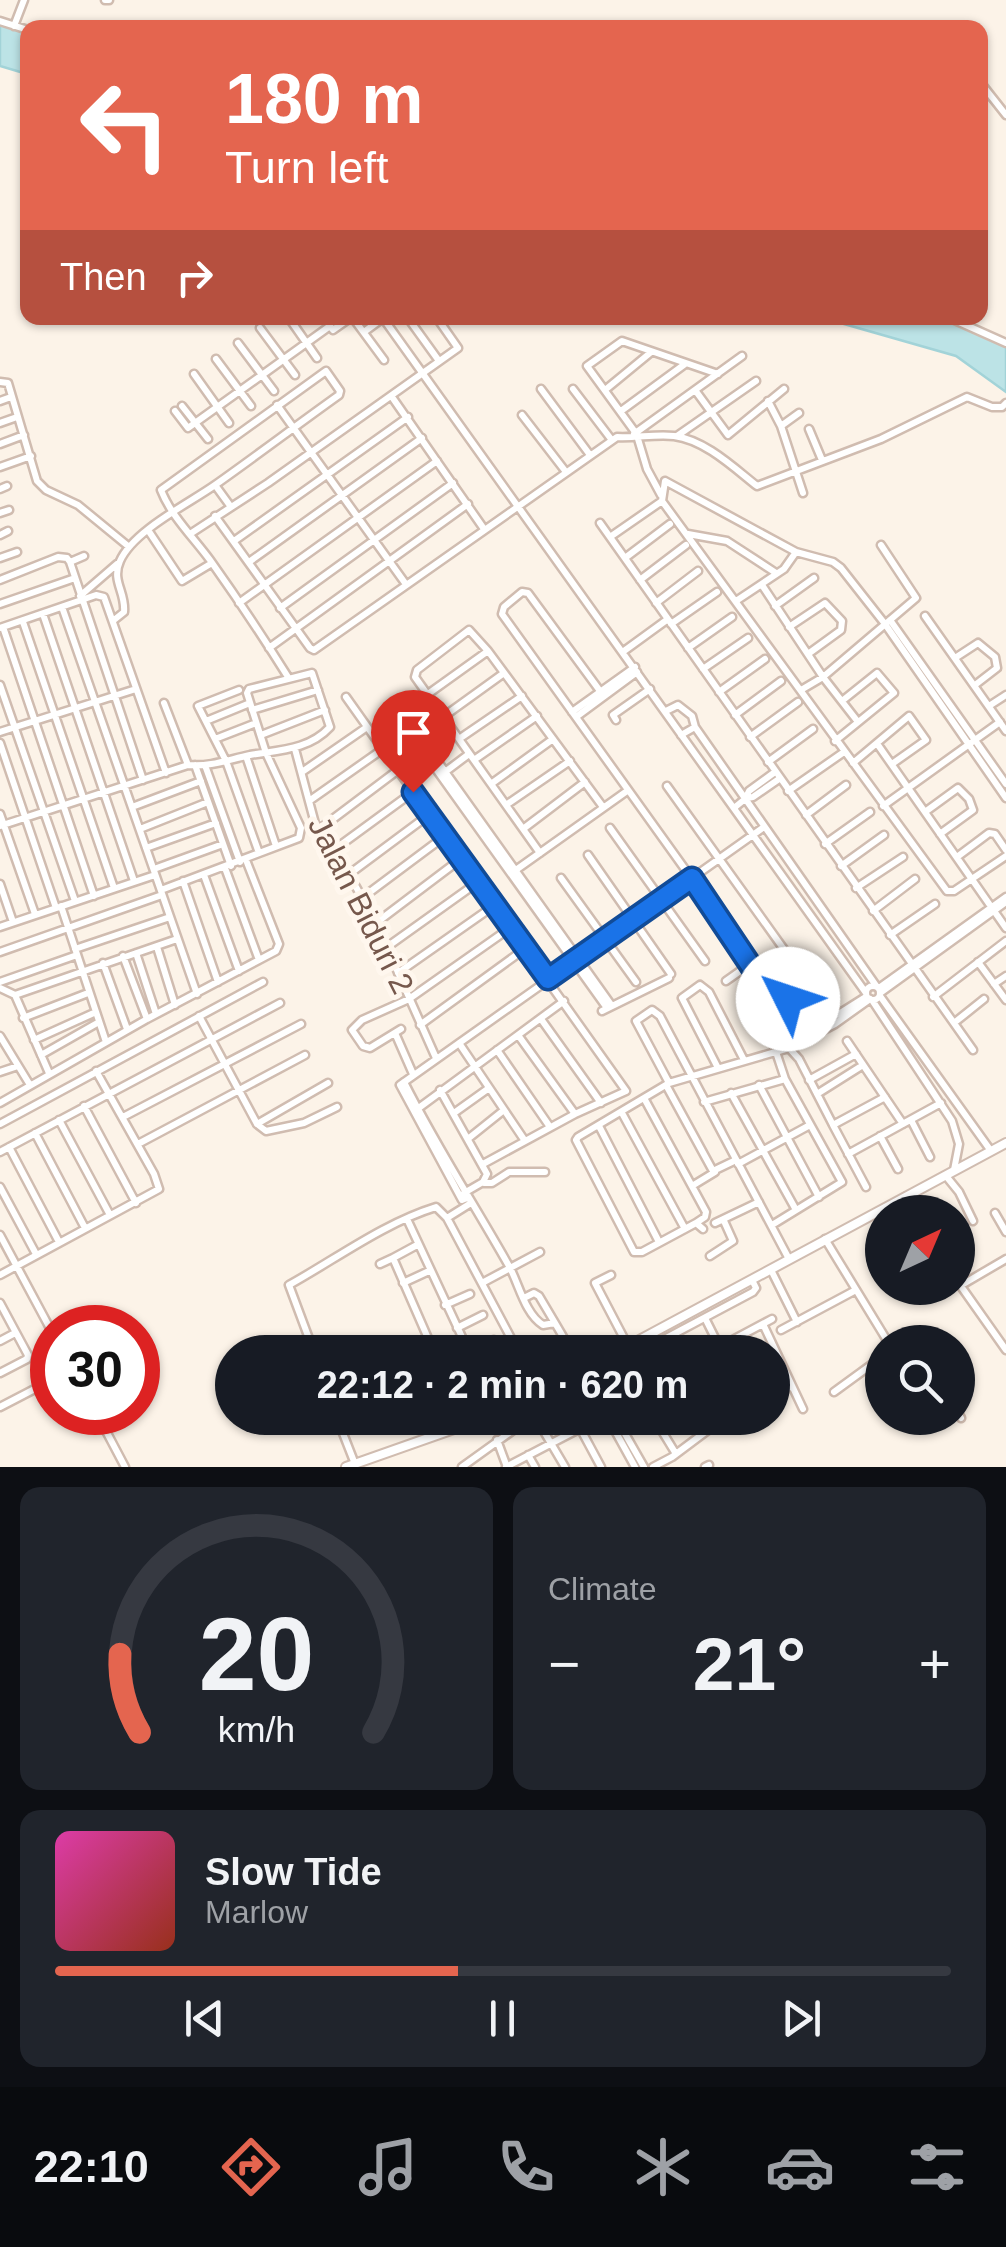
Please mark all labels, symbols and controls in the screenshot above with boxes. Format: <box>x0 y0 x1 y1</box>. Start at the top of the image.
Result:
icon: left <box>60 60 190 190</box>
text: 180 m <box>225 60 423 138</box>
text: Turn left <box>225 142 388 193</box>
icon: right <box>167 250 222 305</box>
text: Then <box>60 256 147 298</box>
pin <box>371 690 456 793</box>
icon: arrive <box>386 705 441 760</box>
street label: Jalan Biduri 2 <box>301 810 421 1000</box>
position arrow <box>736 947 840 1051</box>
north arrow <box>865 1195 975 1305</box>
map controls <box>865 1195 975 1435</box>
speed limit sign: 30 <box>30 1305 160 1435</box>
button: search <box>865 1325 975 1435</box>
text: 22:12 · 2 min · 620 m <box>317 1364 688 1406</box>
text: Climate <box>548 1571 656 1607</box>
text: 20 <box>199 1596 314 1712</box>
text: 21° <box>693 1622 806 1706</box>
text: − <box>548 1633 580 1695</box>
text: + <box>919 1633 951 1695</box>
text: km/h <box>218 1710 295 1750</box>
text: Slow Tide <box>205 1851 382 1893</box>
text: Marlow <box>205 1894 308 1930</box>
icon: previous <box>177 1991 232 2046</box>
icon: pause <box>475 1991 530 2046</box>
icon: next <box>774 1991 829 2046</box>
icon: directions <box>216 2132 286 2202</box>
icon: music <box>353 2132 423 2202</box>
icon: phone <box>491 2132 561 2202</box>
icon: climate <box>628 2132 698 2202</box>
icon: car <box>765 2132 835 2202</box>
icon: filters <box>902 2132 972 2202</box>
text: 22:10 <box>34 2141 149 2192</box>

